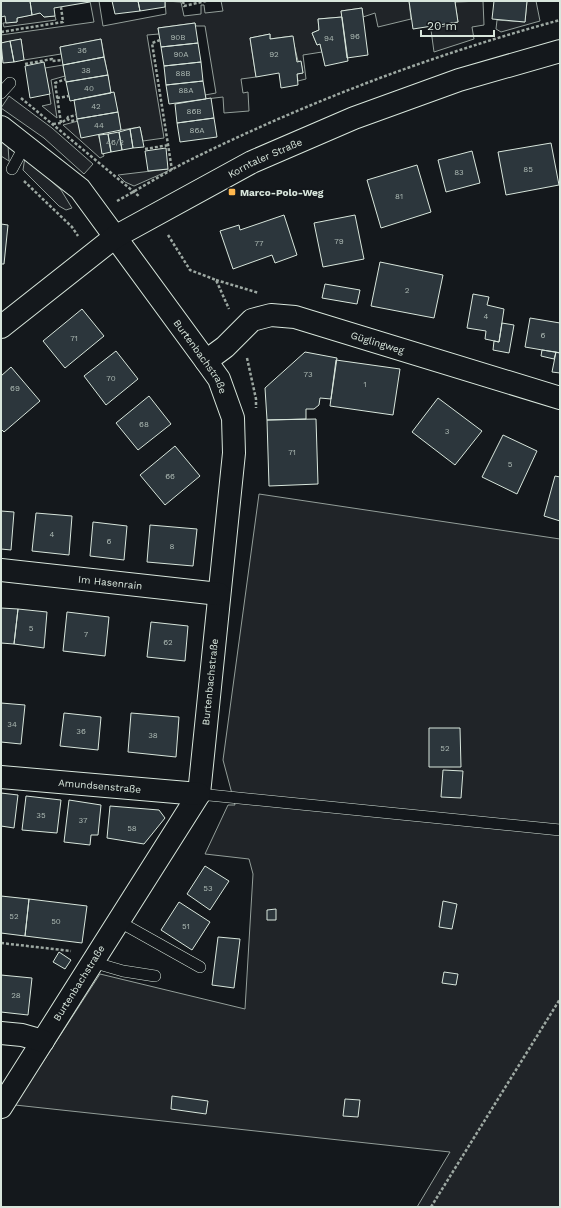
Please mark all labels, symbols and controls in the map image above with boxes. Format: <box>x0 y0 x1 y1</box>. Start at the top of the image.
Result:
scale bar <box>421 12 494 38</box>
text: 20 m <box>427 19 457 33</box>
house number: 96 <box>350 32 360 41</box>
house number: 90B <box>170 33 186 42</box>
house number: 94 <box>324 34 334 43</box>
house number: 36 <box>77 46 87 55</box>
house number: 90A <box>173 50 189 59</box>
house number: 92 <box>269 50 279 59</box>
house number: 38 <box>81 66 91 75</box>
house number: 88B <box>175 69 191 78</box>
house number: 40 <box>84 84 94 93</box>
house number: 88A <box>178 86 194 95</box>
house number: 42 <box>91 102 101 111</box>
house number: 86B <box>186 107 202 116</box>
house number: 44 <box>94 121 104 130</box>
house number: 86A <box>189 126 205 135</box>
street label: Korntaler Straße <box>226 136 304 180</box>
house number: 46/2 <box>106 138 124 147</box>
house number: 85 <box>523 165 533 174</box>
house number: 83 <box>454 168 464 177</box>
marker: Marco-Polo-Weg <box>227 187 237 197</box>
place label: Marco-Polo-Weg <box>240 187 324 198</box>
house number: 81 <box>395 192 403 201</box>
house number: 79 <box>334 237 344 246</box>
house number: 77 <box>255 239 264 248</box>
house number: 2 <box>405 286 410 295</box>
house number: 4 <box>484 312 489 321</box>
street label: Burtenbachstraße <box>172 317 229 395</box>
street label: Güglingweg <box>350 329 406 356</box>
house number: 6 <box>541 331 546 340</box>
house number: 71 <box>70 334 78 343</box>
house number: 73 <box>303 370 313 379</box>
house number: 70 <box>106 374 116 383</box>
house number: 1 <box>363 380 367 389</box>
house number: 69 <box>10 384 20 393</box>
house number: 68 <box>139 420 149 429</box>
house number: 3 <box>445 427 450 436</box>
house number: 71 <box>288 448 296 457</box>
house number: 5 <box>508 460 513 469</box>
house number: 66 <box>165 472 175 481</box>
house number: 4 <box>50 530 55 539</box>
house number: 6 <box>107 537 112 546</box>
house number: 8 <box>170 542 175 551</box>
street label: Im Hasenrain <box>78 573 143 591</box>
house number: 5 <box>29 624 34 633</box>
house number: 7 <box>84 630 89 639</box>
house number: 62 <box>163 638 173 647</box>
street label: Burtenbachstraße <box>200 638 220 726</box>
house number: 34 <box>7 720 17 729</box>
house number: 36 <box>76 727 86 736</box>
house number: 38 <box>148 731 158 740</box>
house number: 52 <box>440 744 450 753</box>
street label: Amundsenstraße <box>58 776 142 795</box>
house number: 35 <box>36 811 46 820</box>
house number: 37 <box>79 816 88 825</box>
house number: 58 <box>127 824 137 833</box>
house number: 53 <box>203 884 213 893</box>
house number: 52 <box>9 912 19 921</box>
house number: 50 <box>51 917 61 926</box>
house number: 51 <box>182 922 190 931</box>
street label: Burtenbachstraße <box>51 943 107 1023</box>
house number: 28 <box>11 991 21 1000</box>

